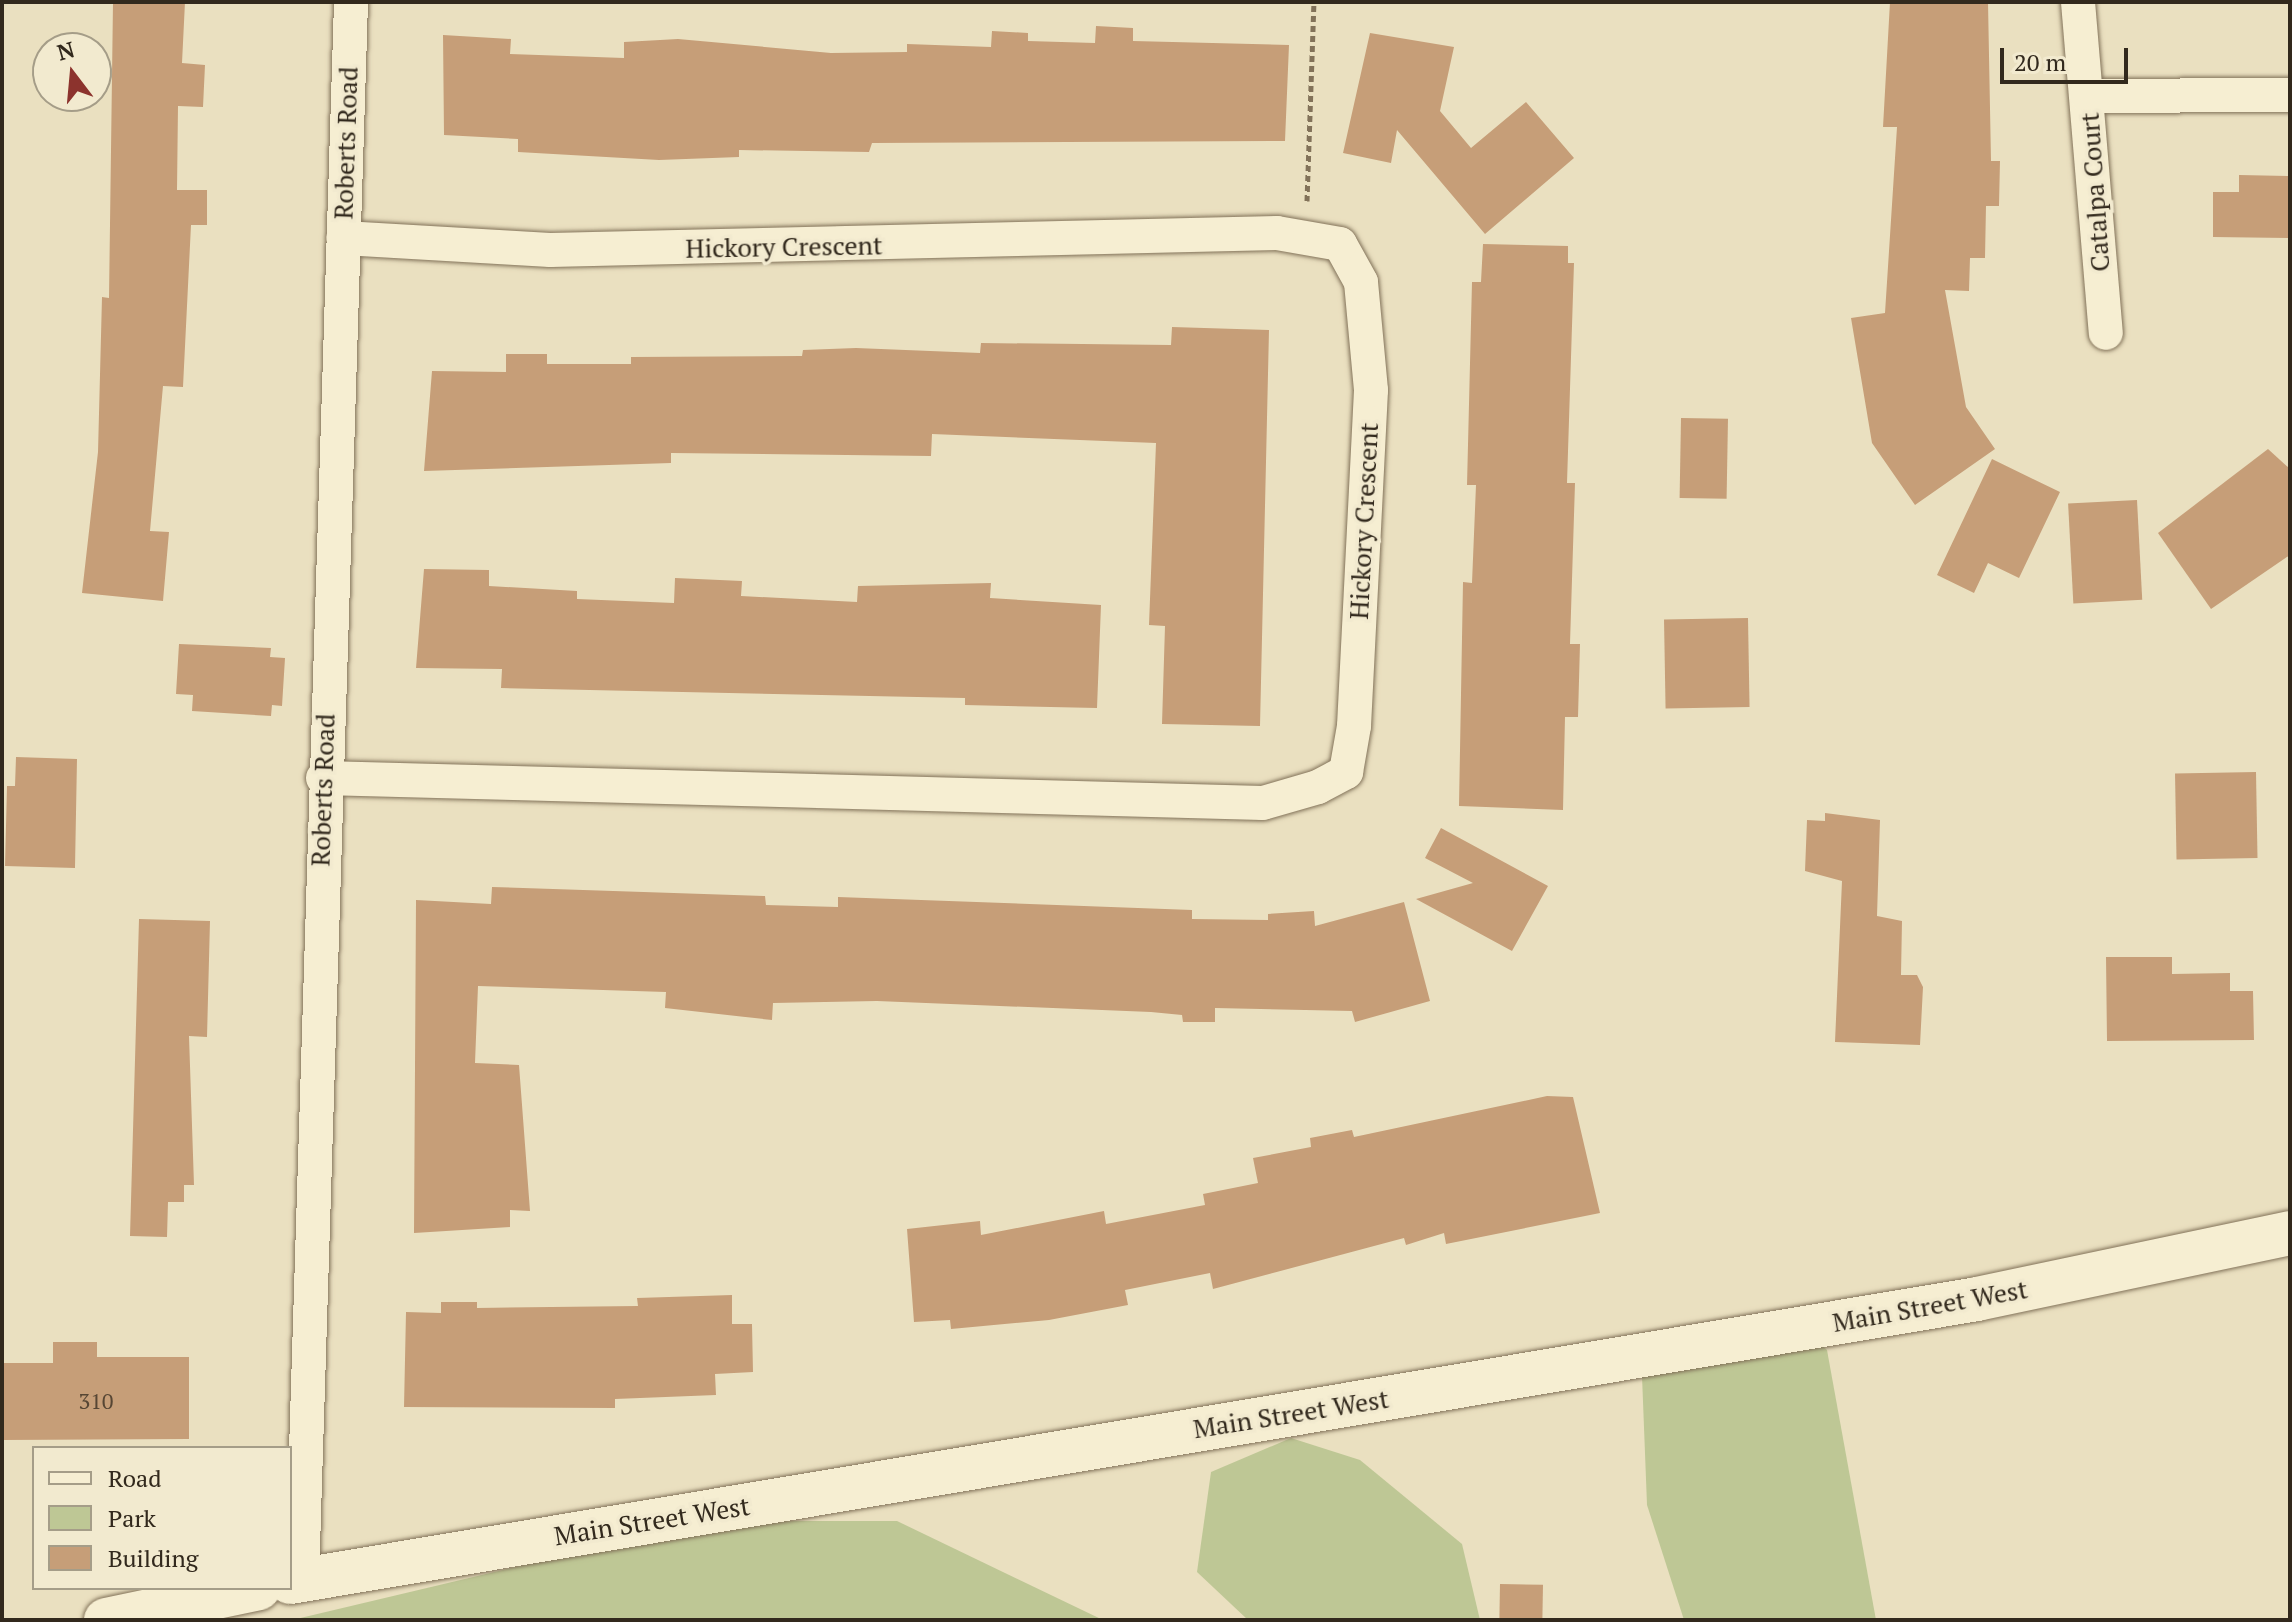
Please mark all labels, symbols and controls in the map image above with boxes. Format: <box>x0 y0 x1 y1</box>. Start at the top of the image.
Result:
north arrow <box>32 32 112 112</box>
scale bar <box>2004 32 2132 82</box>
text: N <box>54 34 78 67</box>
text: 20 m <box>2014 46 2066 78</box>
street label: Roberts Road <box>328 66 364 220</box>
street label: Catalpa Court <box>2074 111 2116 273</box>
street label: Hickory Crescent <box>685 230 883 264</box>
street label: Hickory Crescent <box>1343 422 1385 620</box>
street label: Roberts Road <box>305 713 341 867</box>
street label: Main Street West <box>1830 1273 2030 1339</box>
street label: Main Street West <box>1191 1383 1391 1445</box>
house number: 310 <box>78 1388 114 1414</box>
legend <box>32 1446 292 1590</box>
text: Road <box>108 1462 162 1494</box>
street label: Main Street West <box>552 1490 752 1552</box>
text: Park <box>108 1502 156 1534</box>
text: Building <box>108 1542 198 1574</box>

